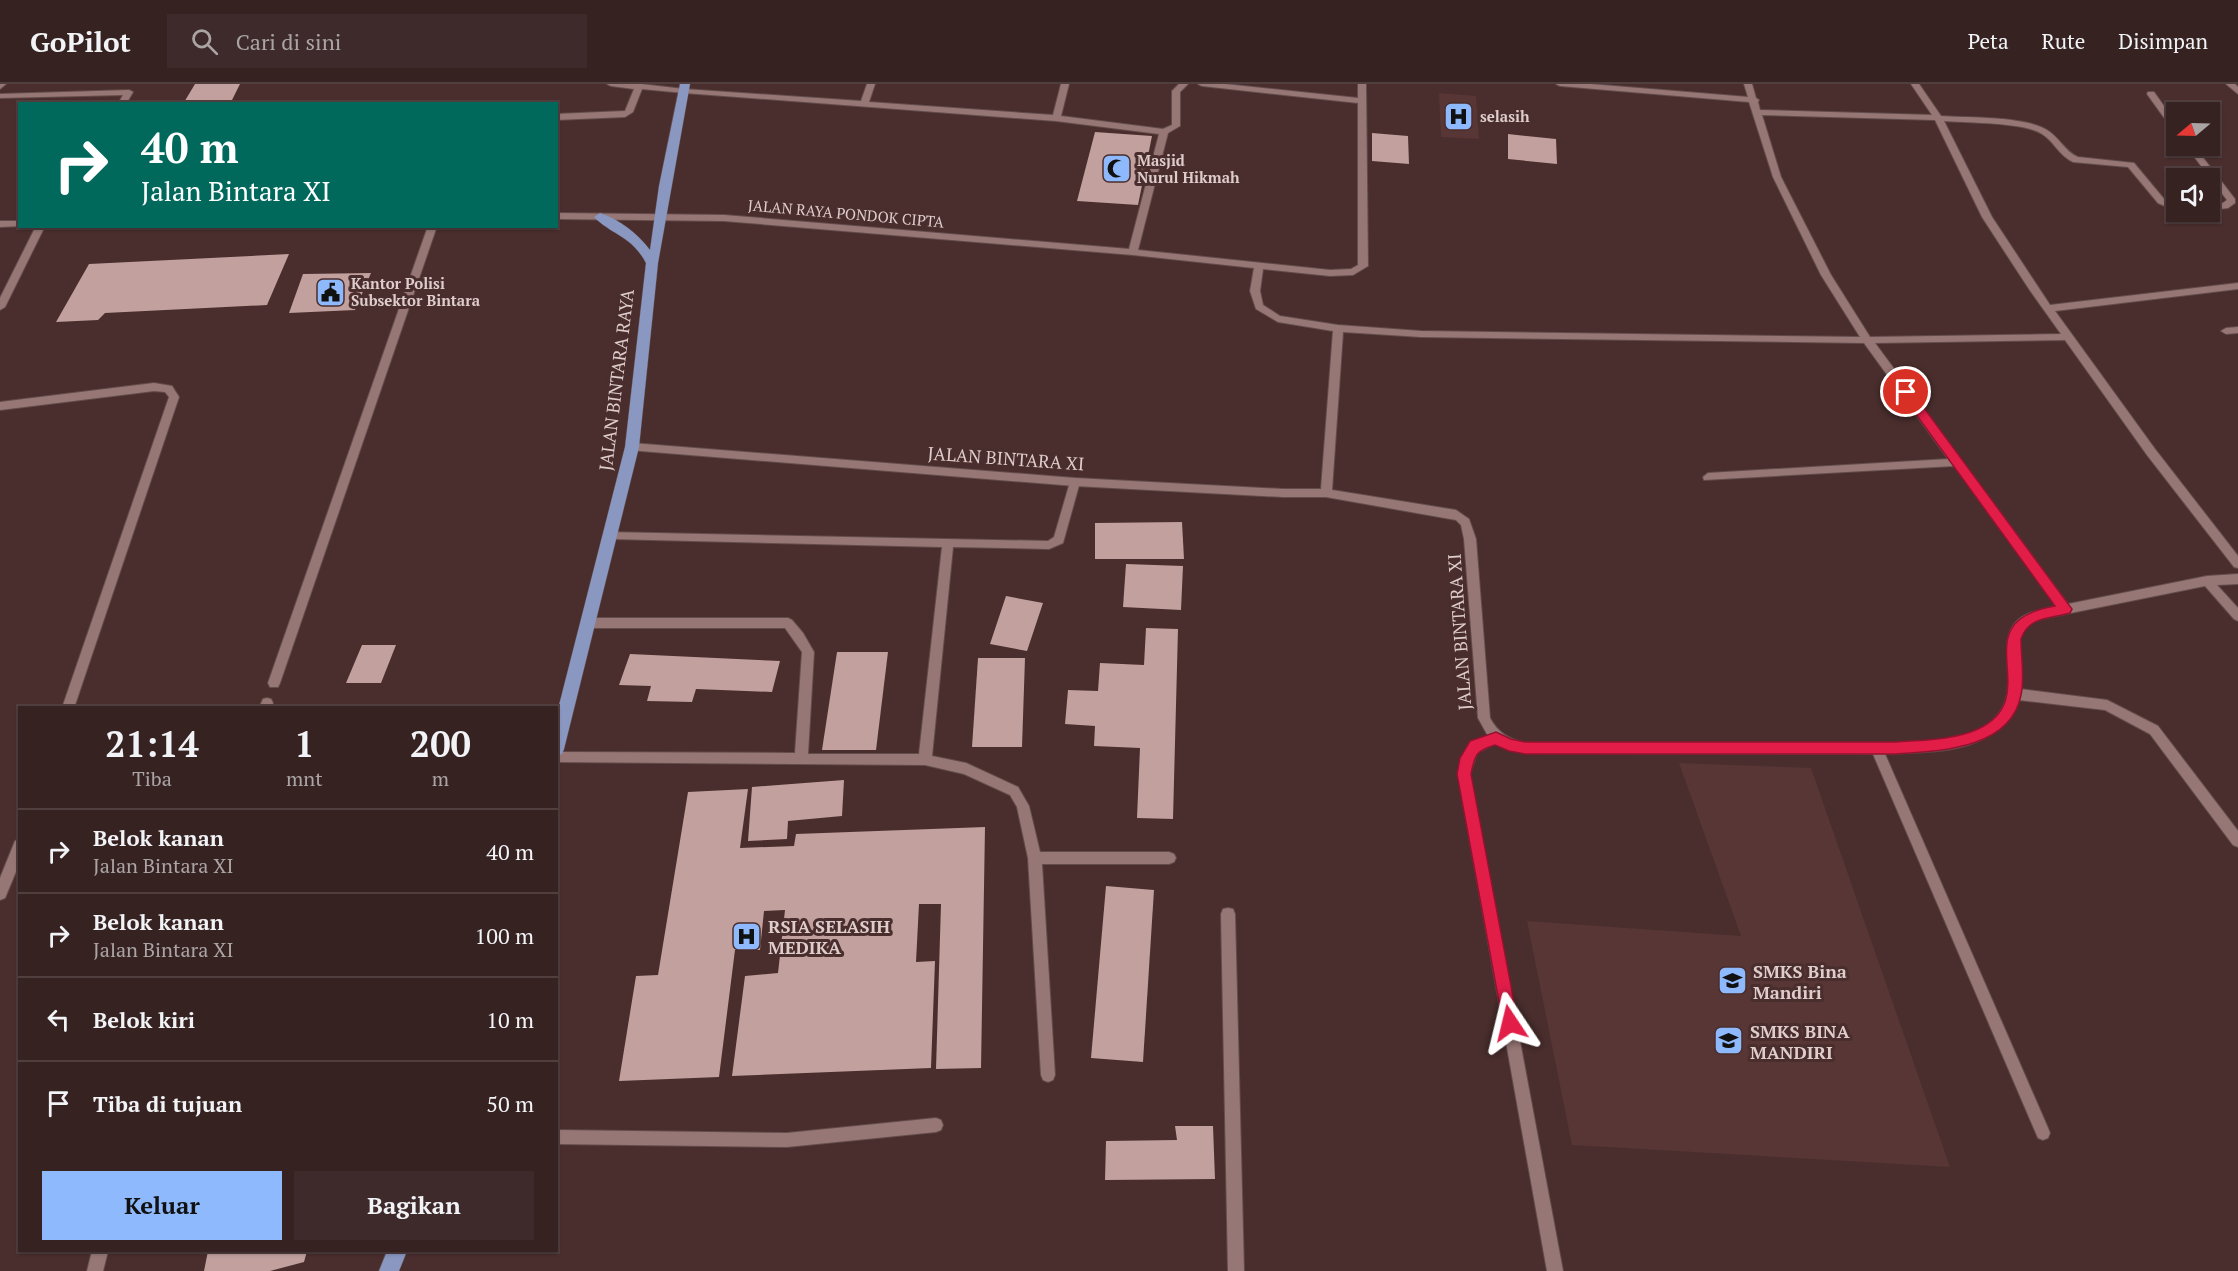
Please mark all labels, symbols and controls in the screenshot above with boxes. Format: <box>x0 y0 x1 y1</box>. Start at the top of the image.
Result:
search box <box>167 14 587 68</box>
text: GoPilot <box>30 23 131 60</box>
icon: search <box>188 25 221 58</box>
text: Cari di sini <box>236 27 341 56</box>
text: Peta <box>1968 27 2009 55</box>
text: Rute <box>2042 27 2085 55</box>
text: Disimpan <box>2118 27 2208 55</box>
hospital icon: selasih <box>1443 100 1475 132</box>
north arrow <box>2166 102 2220 156</box>
map controls <box>2166 102 2220 222</box>
place label: selasih <box>1480 106 1530 126</box>
text: 40 m <box>141 119 239 175</box>
icon: right <box>42 126 120 204</box>
place label: Masjid Nurul Hikmah <box>1137 150 1240 187</box>
mosque icon: Masjid Nurul Hikmah <box>1100 153 1132 185</box>
button: sound <box>2166 168 2220 222</box>
text: Jalan Bintara XI <box>141 173 331 209</box>
street label: JALAN RAYA PONDOK CIPTA <box>747 194 946 232</box>
place label: Kantor Polisi Subsektor Bintara <box>351 273 481 310</box>
public building icon: Kantor Polisi Subsektor Bintara <box>314 276 346 308</box>
street label: JALAN BINTARA RAYA <box>593 287 639 472</box>
pin <box>1880 366 1931 417</box>
icon: arrive <box>1889 375 1922 408</box>
street label: JALAN BINTARA XI <box>927 441 1085 475</box>
street label: JALAN BINTARA XI <box>1442 553 1476 711</box>
text: 21:14 <box>105 720 199 767</box>
text: 1 <box>294 720 315 767</box>
text: 200 <box>410 720 471 767</box>
text: Tiba <box>132 765 172 792</box>
text: mnt <box>286 765 323 792</box>
text: m <box>432 765 449 792</box>
text: Belok kanan <box>93 823 224 852</box>
icon: right <box>42 835 75 868</box>
text: 40 m <box>486 837 534 866</box>
text: Jalan Bintara XI <box>93 852 234 879</box>
text: Belok kanan <box>93 907 224 936</box>
place label: RSIA SELASIH MEDIKA <box>768 914 890 959</box>
icon: right <box>42 919 75 952</box>
hospital icon: RSIA SELASIH MEDIKA <box>731 920 763 952</box>
text: 100 m <box>474 921 534 950</box>
text: Jalan Bintara XI <box>93 936 234 963</box>
place label: SMKS Bina Mandiri <box>1753 959 1847 1004</box>
school or university icon: SMKS Bina Mandiri <box>1716 965 1748 997</box>
position arrow <box>1478 991 1542 1055</box>
icon: left <box>42 1003 75 1036</box>
text: Belok kiri <box>93 1005 195 1034</box>
text: 10 m <box>486 1005 534 1034</box>
place label: SMKS BINA MANDIRI <box>1750 1019 1850 1064</box>
school or university icon: SMKS BINA MANDIRI <box>1713 1025 1745 1057</box>
icon: arrive <box>42 1087 75 1120</box>
text: Tiba di tujuan <box>93 1089 242 1118</box>
text: 50 m <box>486 1089 534 1118</box>
button: Keluar <box>42 1171 282 1240</box>
button: Bagikan <box>294 1171 534 1240</box>

